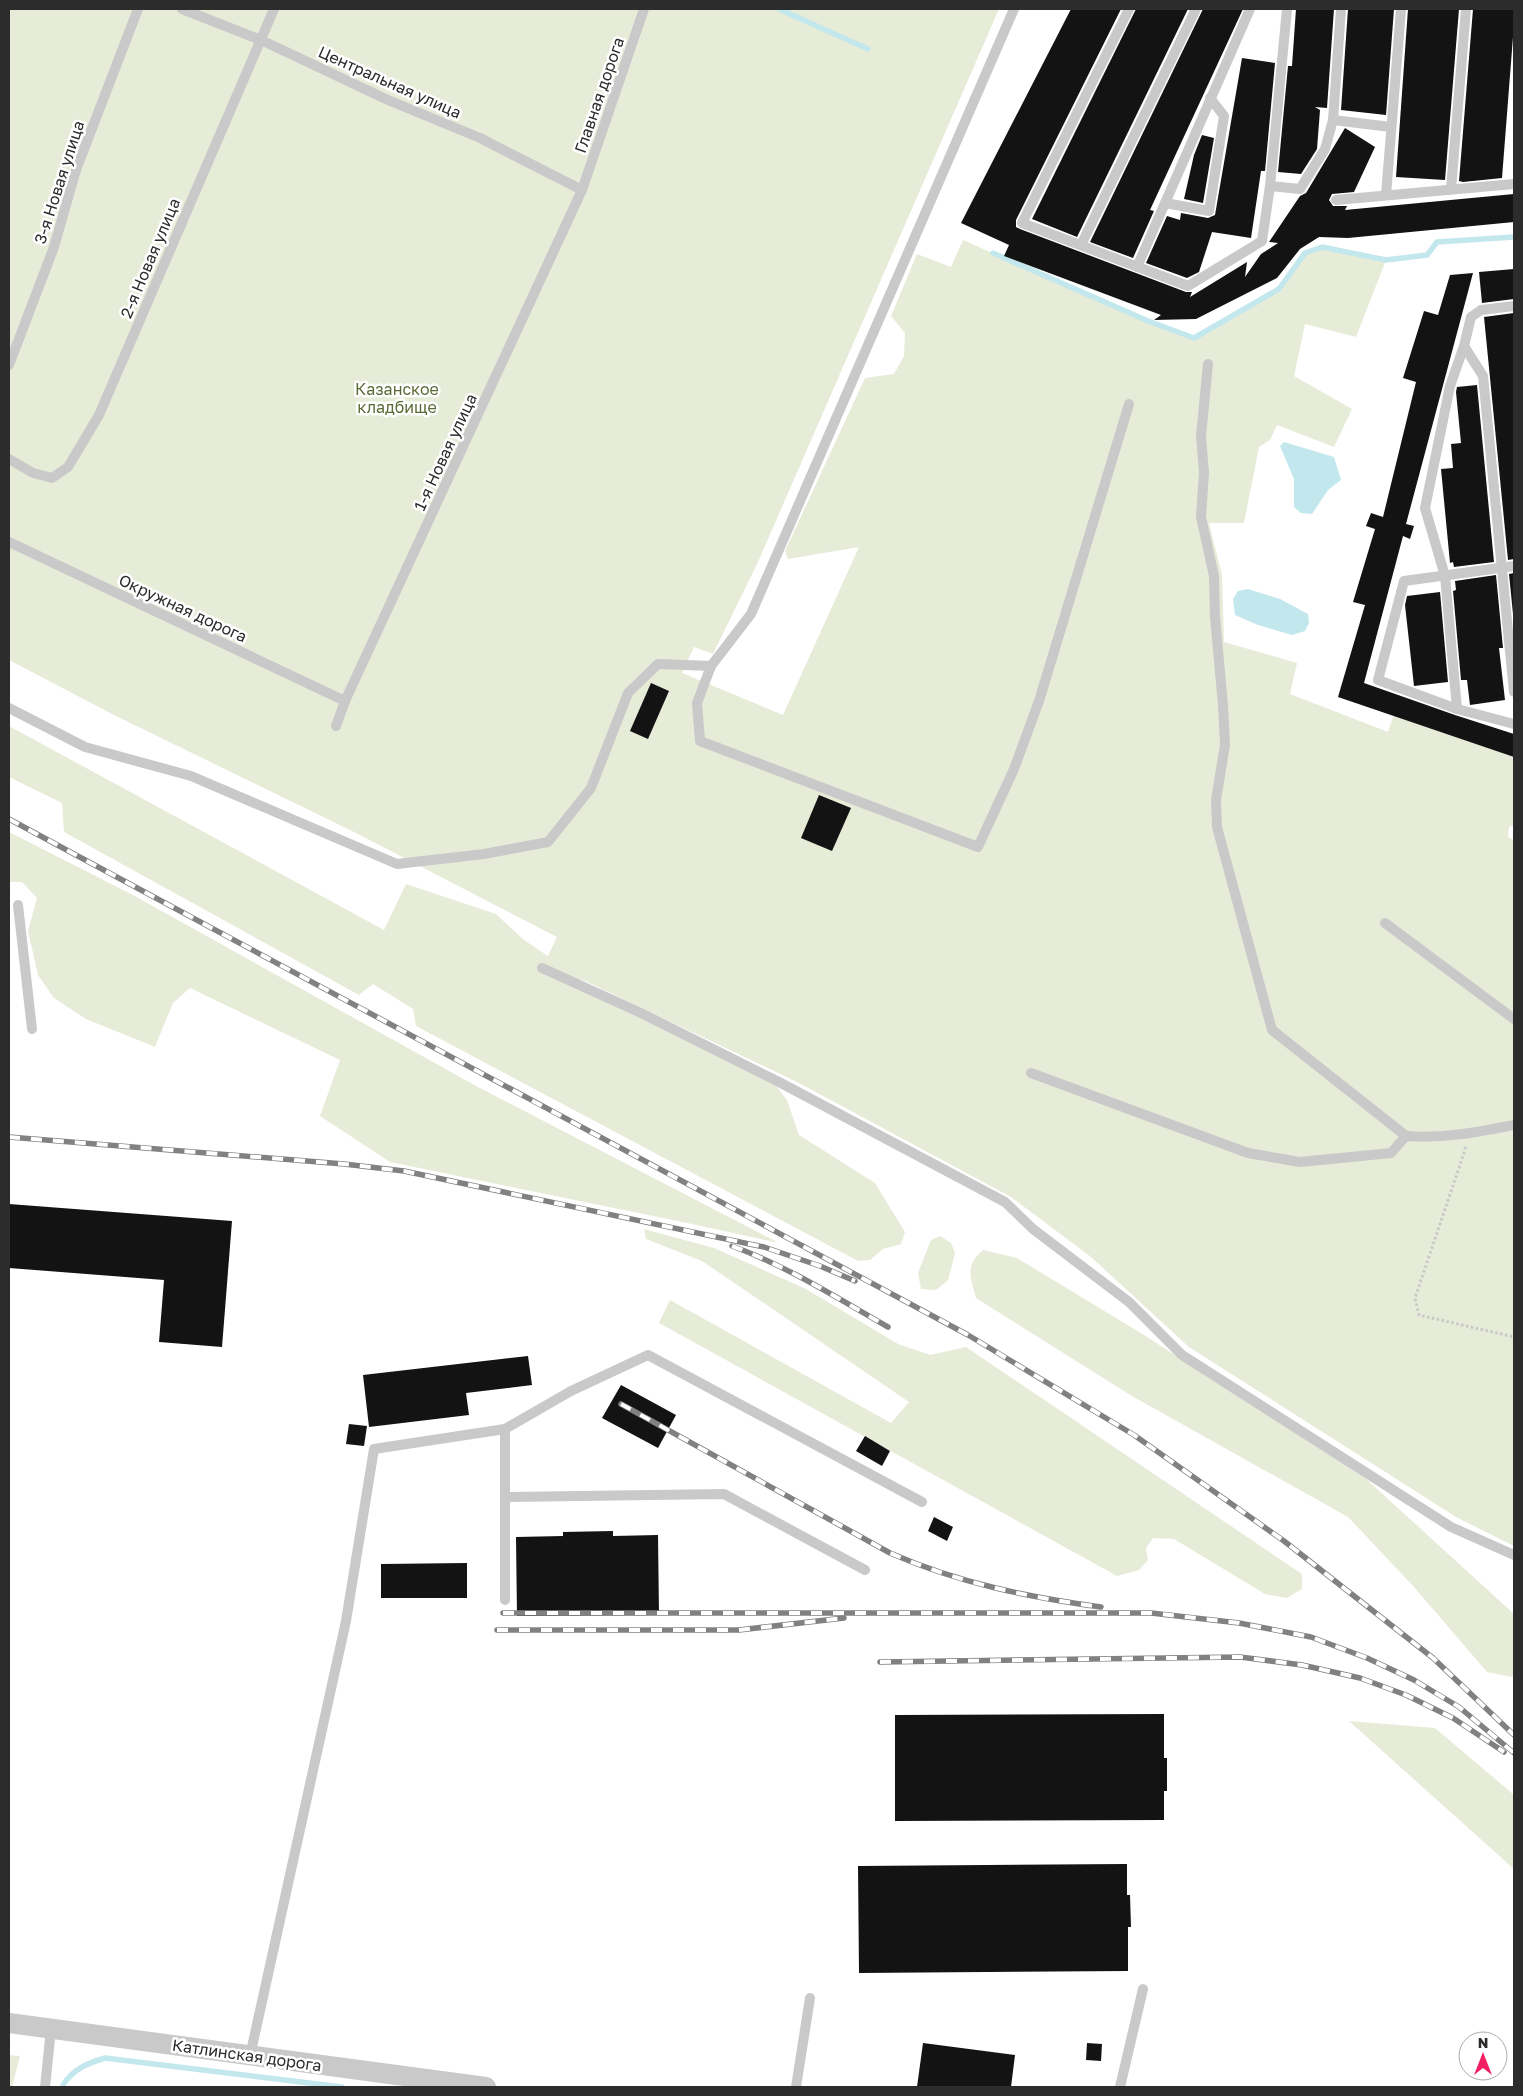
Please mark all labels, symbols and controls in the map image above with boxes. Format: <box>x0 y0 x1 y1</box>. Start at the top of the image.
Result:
street label: Главная дорога <box>570 34 628 156</box>
street label: Центральная улица <box>315 41 465 123</box>
street label: 3-я Новая улица <box>30 118 88 246</box>
street label: 2-я Новая улица <box>116 195 184 321</box>
park label: Казанское кладбище <box>355 379 439 417</box>
street label: 1-я Новая улица <box>409 390 481 514</box>
street label: Окружная дорога <box>116 570 250 646</box>
north arrow <box>1458 2031 1508 2081</box>
text: N <box>1478 2034 1488 2051</box>
street label: Катлинская дорога <box>171 2035 323 2075</box>

